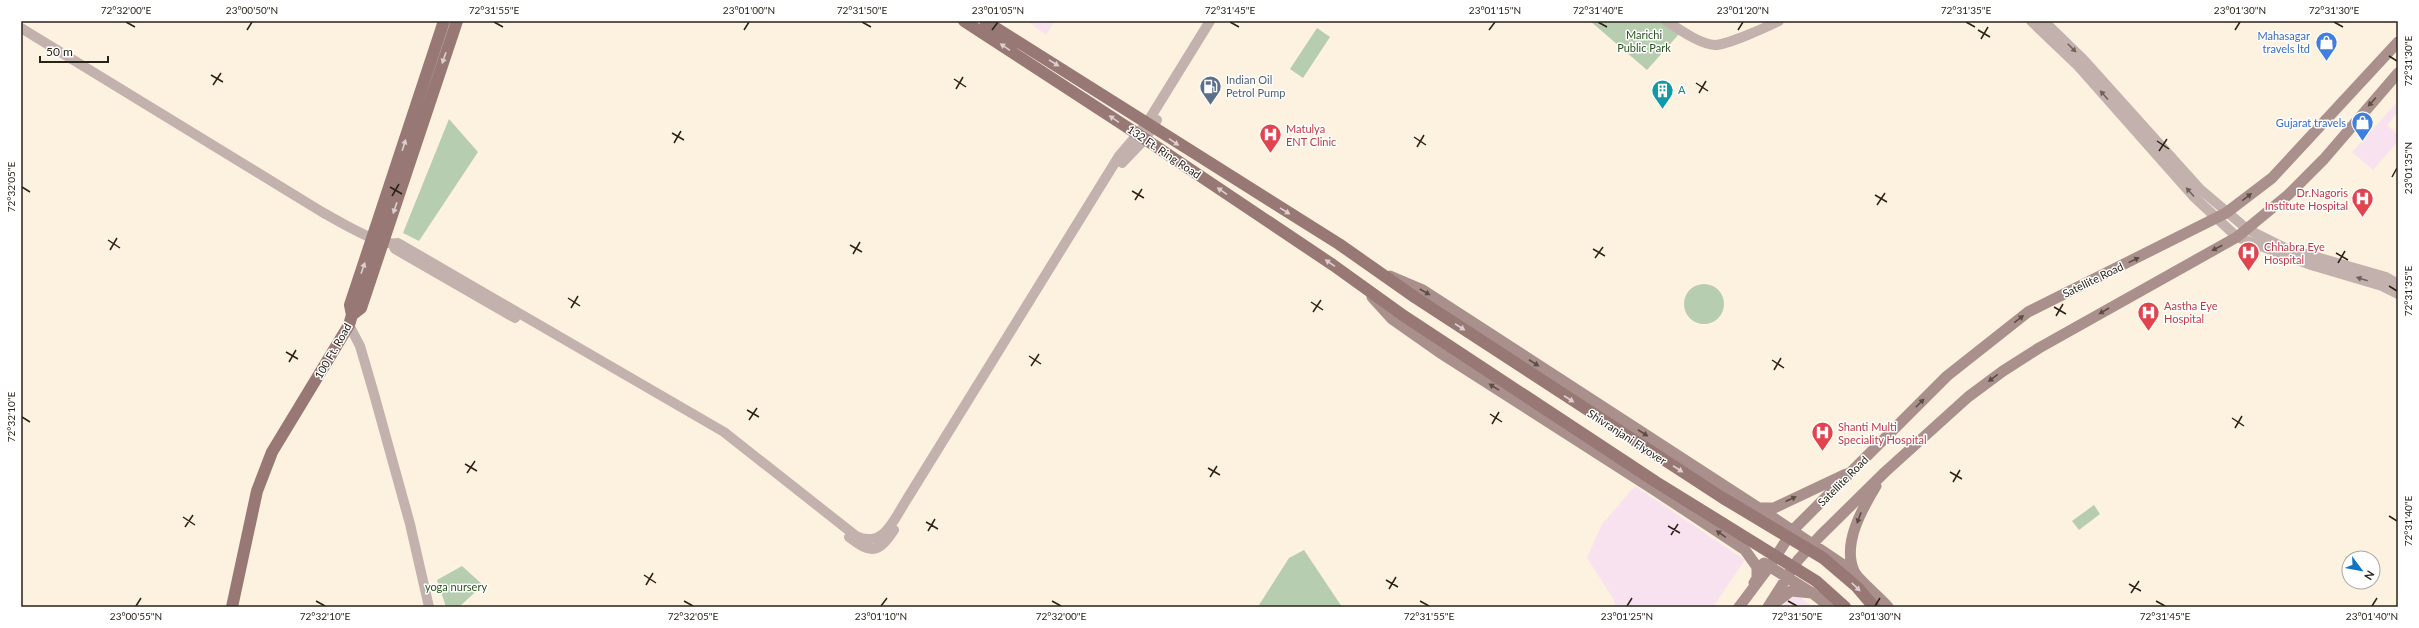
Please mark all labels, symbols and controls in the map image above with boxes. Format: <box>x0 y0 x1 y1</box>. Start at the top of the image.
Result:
text: 72°32'00"E <box>101 4 151 16</box>
text: 23°00'50"N <box>226 4 278 16</box>
text: 72°31'55"E <box>469 4 519 16</box>
text: 23°01'00"N <box>723 4 775 16</box>
text: 72°31'50"E <box>837 4 887 16</box>
text: 23°01'05"N <box>972 4 1024 16</box>
text: 72°31'45"E <box>1205 4 1255 16</box>
text: 23°01'15"N <box>1469 4 1521 16</box>
text: 72°31'40"E <box>1573 4 1623 16</box>
text: 23°01'20"N <box>1717 4 1769 16</box>
text: 72°31'35"E <box>1941 4 1991 16</box>
text: 23°01'30"N <box>2214 4 2266 16</box>
text: 72°31'30"E <box>2309 4 2359 16</box>
park label: Marichi Public Park <box>1617 28 1671 54</box>
place label: Mahasagar travels ltd <box>2257 29 2310 55</box>
shop icon: Mahasagar travels ltd <box>2313 29 2339 62</box>
text: 72°31'30"E <box>2402 36 2414 86</box>
scale bar <box>40 38 108 64</box>
one-way arrow <box>1000 43 1011 51</box>
one-way arrow <box>2067 43 2077 53</box>
text: 50 m <box>46 44 73 59</box>
one-way arrow <box>441 52 447 64</box>
one-way arrow <box>1048 60 1060 67</box>
fuel station icon: Indian Oil Petrol Pump <box>1197 73 1223 106</box>
place label: Indian Oil Petrol Pump <box>1226 73 1285 99</box>
building icon: A <box>1650 77 1676 110</box>
place label: A <box>1678 83 1686 96</box>
one-way arrow <box>2099 89 2108 100</box>
one-way arrow <box>2367 97 2377 107</box>
shop icon: Gujarat travels <box>2349 110 2375 143</box>
one-way arrow <box>1109 115 1119 123</box>
place label: Gujarat travels <box>2276 116 2346 129</box>
street label: 132 Ft. Ring Road <box>1125 122 1203 181</box>
hospital icon: Matulya ENT Clinic <box>1257 122 1283 155</box>
place label: Matulya ENT Clinic <box>1286 122 1336 148</box>
one-way arrow <box>401 138 407 150</box>
one-way arrow <box>1169 138 1180 146</box>
text: 23°01'35"N <box>2402 142 2414 194</box>
text: 72°32'05"E <box>5 162 17 212</box>
place label: Dr.Nagoris Institute Hospital <box>2265 186 2348 212</box>
hospital icon: Dr.Nagoris Institute Hospital <box>2350 186 2376 219</box>
one-way arrow <box>1217 187 1227 195</box>
one-way arrow <box>2186 187 2195 196</box>
one-way arrow <box>2242 192 2253 201</box>
one-way arrow <box>391 202 397 214</box>
one-way arrow <box>1279 207 1291 214</box>
hospital icon: Chhabra Eye Hospital <box>2235 240 2261 273</box>
place label: Chhabra Eye Hospital <box>2264 240 2325 266</box>
one-way arrow <box>2212 244 2223 251</box>
one-way arrow <box>2129 257 2140 263</box>
one-way arrow <box>1325 259 1335 267</box>
street label: Satellite Road <box>2060 259 2125 300</box>
one-way arrow <box>360 262 366 274</box>
text: 72°31'35"E <box>2402 266 2414 316</box>
one-way arrow <box>2356 276 2368 282</box>
one-way arrow <box>1419 288 1431 295</box>
hospital icon: Aastha Eye Hospital <box>2135 299 2161 332</box>
place label: Aastha Eye Hospital <box>2164 299 2218 325</box>
one-way arrow <box>2098 308 2110 315</box>
one-way arrow <box>2014 315 2024 323</box>
street label: 100 Ft. Road <box>312 321 354 381</box>
one-way arrow <box>1454 324 1466 331</box>
one-way arrow <box>1528 359 1540 366</box>
one-way arrow <box>1987 374 1998 383</box>
one-way arrow <box>1488 384 1500 391</box>
text: 72°32'10"E <box>5 392 17 442</box>
one-way arrow <box>1564 395 1574 403</box>
one-way arrow <box>1915 398 1925 408</box>
street label: Shivranjani Flyover <box>1585 406 1669 467</box>
hospital icon: Shanti Multi Speciality Hospital <box>1810 420 1836 453</box>
place label: Shanti Multi Speciality Hospital <box>1838 420 1927 446</box>
one-way arrow <box>1638 429 1648 437</box>
street label: Satellite Road <box>1815 453 1870 508</box>
one-way arrow <box>1673 465 1683 473</box>
one-way arrow <box>1786 496 1798 502</box>
text: 72°31'40"E <box>2402 496 2414 546</box>
one-way arrow <box>1856 513 1862 525</box>
one-way arrow <box>1716 530 1726 538</box>
north arrow <box>2341 550 2381 590</box>
text: N <box>2362 569 2378 583</box>
park label: yoga nursery <box>425 580 487 593</box>
one-way arrow <box>1851 582 1861 592</box>
text: 23°00'55"N <box>110 610 162 622</box>
text: 72°32'10"E <box>300 610 350 622</box>
text: 72°32'05"E <box>668 610 718 622</box>
text: 23°01'10"N <box>855 610 907 622</box>
text: 72°32'00"E <box>1036 610 1086 622</box>
text: 72°31'55"E <box>1404 610 1454 622</box>
text: 23°01'25"N <box>1601 610 1653 622</box>
text: 72°31'50"E <box>1772 610 1822 622</box>
text: 23°01'30"N <box>1849 610 1901 622</box>
text: 72°31'45"E <box>2140 610 2190 622</box>
text: 23°01'40"N <box>2346 610 2398 622</box>

